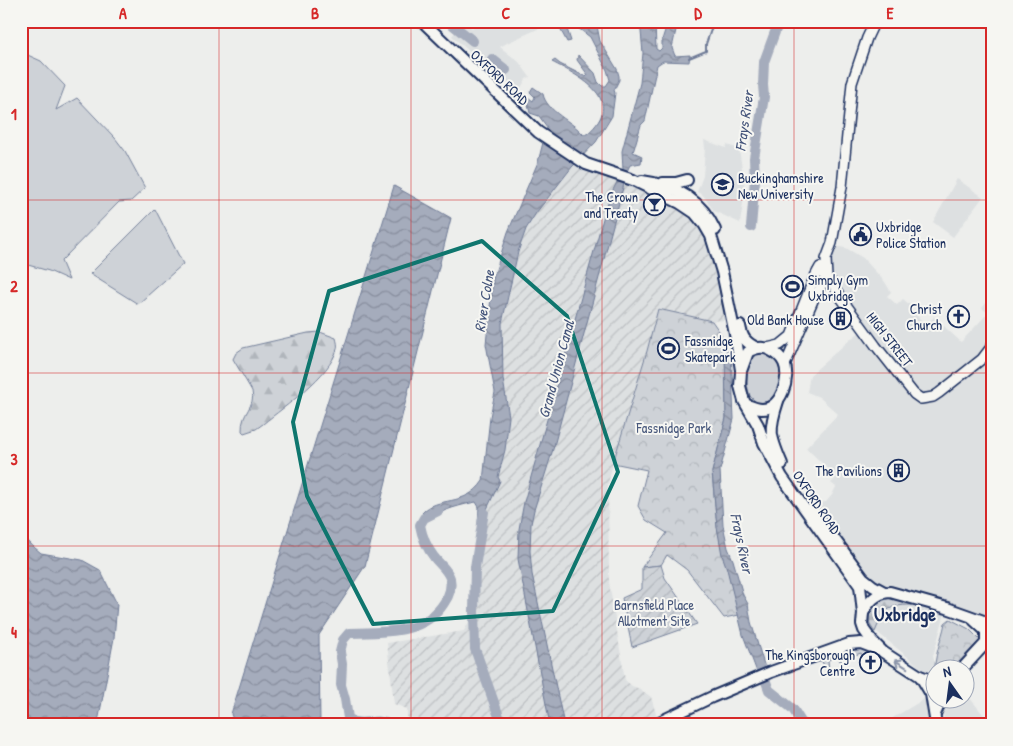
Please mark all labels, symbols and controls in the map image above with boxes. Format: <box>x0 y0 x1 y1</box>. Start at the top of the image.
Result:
text: A <box>119 2 127 24</box>
text: B <box>311 2 319 24</box>
text: C <box>502 2 511 24</box>
text: D <box>694 2 702 24</box>
text: E <box>886 2 894 24</box>
street label: OXFORD ROAD <box>467 45 533 109</box>
water label: Frays River <box>729 87 759 153</box>
text: 1 <box>11 103 17 125</box>
place label: Buckinghamshire New University <box>738 168 824 204</box>
school or university icon: Buckinghamshire New University <box>710 173 734 197</box>
place label: The Crown and Treaty <box>584 187 638 223</box>
bar icon: The Crown and Treaty <box>642 192 666 216</box>
place label: Uxbridge Police Station <box>876 217 946 252</box>
public building icon: Uxbridge Police Station <box>848 222 872 246</box>
water label: River Colne <box>469 268 499 333</box>
place label: Simply Gym Uxbridge <box>808 270 868 306</box>
text: 2 <box>10 275 18 297</box>
sports icon: Simply Gym Uxbridge <box>780 275 804 299</box>
place label: Christ Church <box>906 299 942 334</box>
church icon: Christ Church <box>946 304 970 328</box>
building icon: Old Bank House <box>828 307 852 331</box>
street label: HIGH STREET <box>863 308 918 371</box>
place label: Old Bank House <box>747 310 824 329</box>
water label: Grand Union Canal <box>533 317 579 420</box>
place label: Fassnidge Skatepark <box>684 331 736 367</box>
sports icon: Fassnidge Skatepark <box>657 336 681 360</box>
park label: Fassnidge Park <box>636 418 712 438</box>
text: 3 <box>10 448 18 470</box>
building icon: The Pavilions <box>886 458 910 482</box>
place label: The Pavilions <box>816 461 882 480</box>
street label: OXFORD ROAD <box>789 466 846 538</box>
water label: Frays River <box>725 511 759 577</box>
park label: Barnsfield Place Allotment Site <box>614 595 695 630</box>
district label: Uxbridge <box>874 601 936 628</box>
text: 4 <box>11 621 17 643</box>
place label: The Kingsborough Centre <box>765 645 855 680</box>
church icon: The Kingsborough Centre <box>859 650 883 674</box>
north arrow <box>926 658 976 708</box>
one-way arrow <box>895 659 909 669</box>
text: N <box>941 661 953 681</box>

